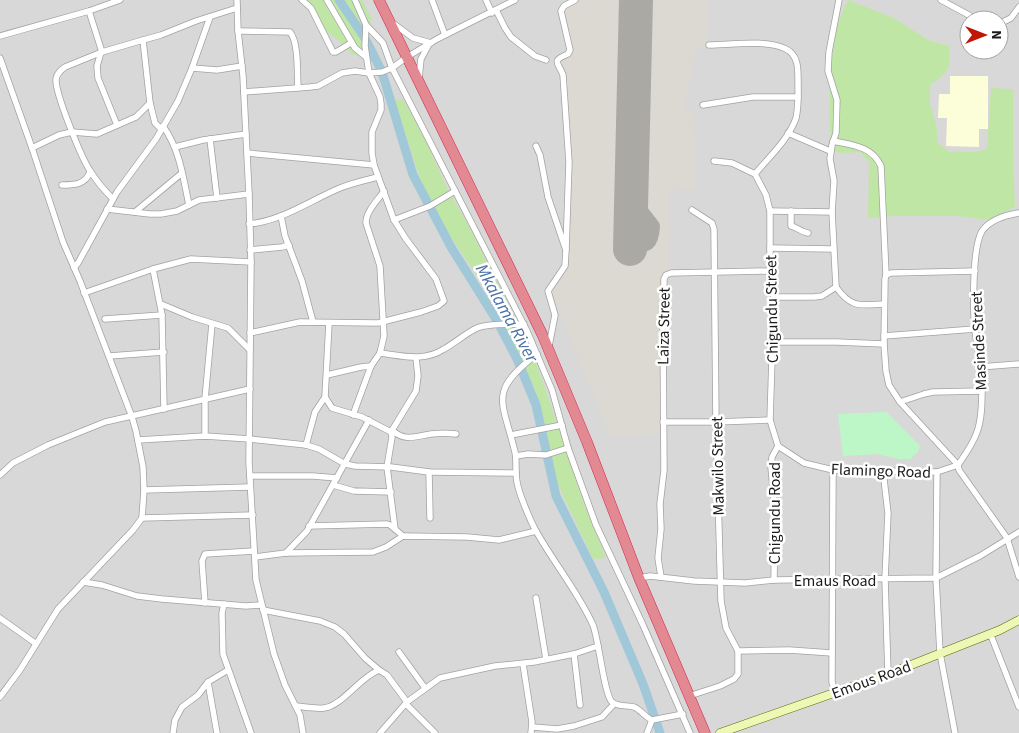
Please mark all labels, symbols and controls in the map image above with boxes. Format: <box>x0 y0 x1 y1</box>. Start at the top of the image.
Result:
north arrow <box>959 10 1009 60</box>
text: N <box>986 30 1006 40</box>
street label: Chigundu Street <box>760 254 784 363</box>
water label: Mkalama River <box>469 259 544 368</box>
street label: Laiza Street <box>652 286 676 365</box>
street label: Masinde Street <box>965 290 993 391</box>
street label: Makwilo Street <box>706 416 730 516</box>
street label: Flamingo Road <box>831 458 931 484</box>
street label: Chigundu Road <box>764 462 786 564</box>
street label: Emaus Road <box>794 570 876 592</box>
street label: Emous Road <box>828 655 914 705</box>

